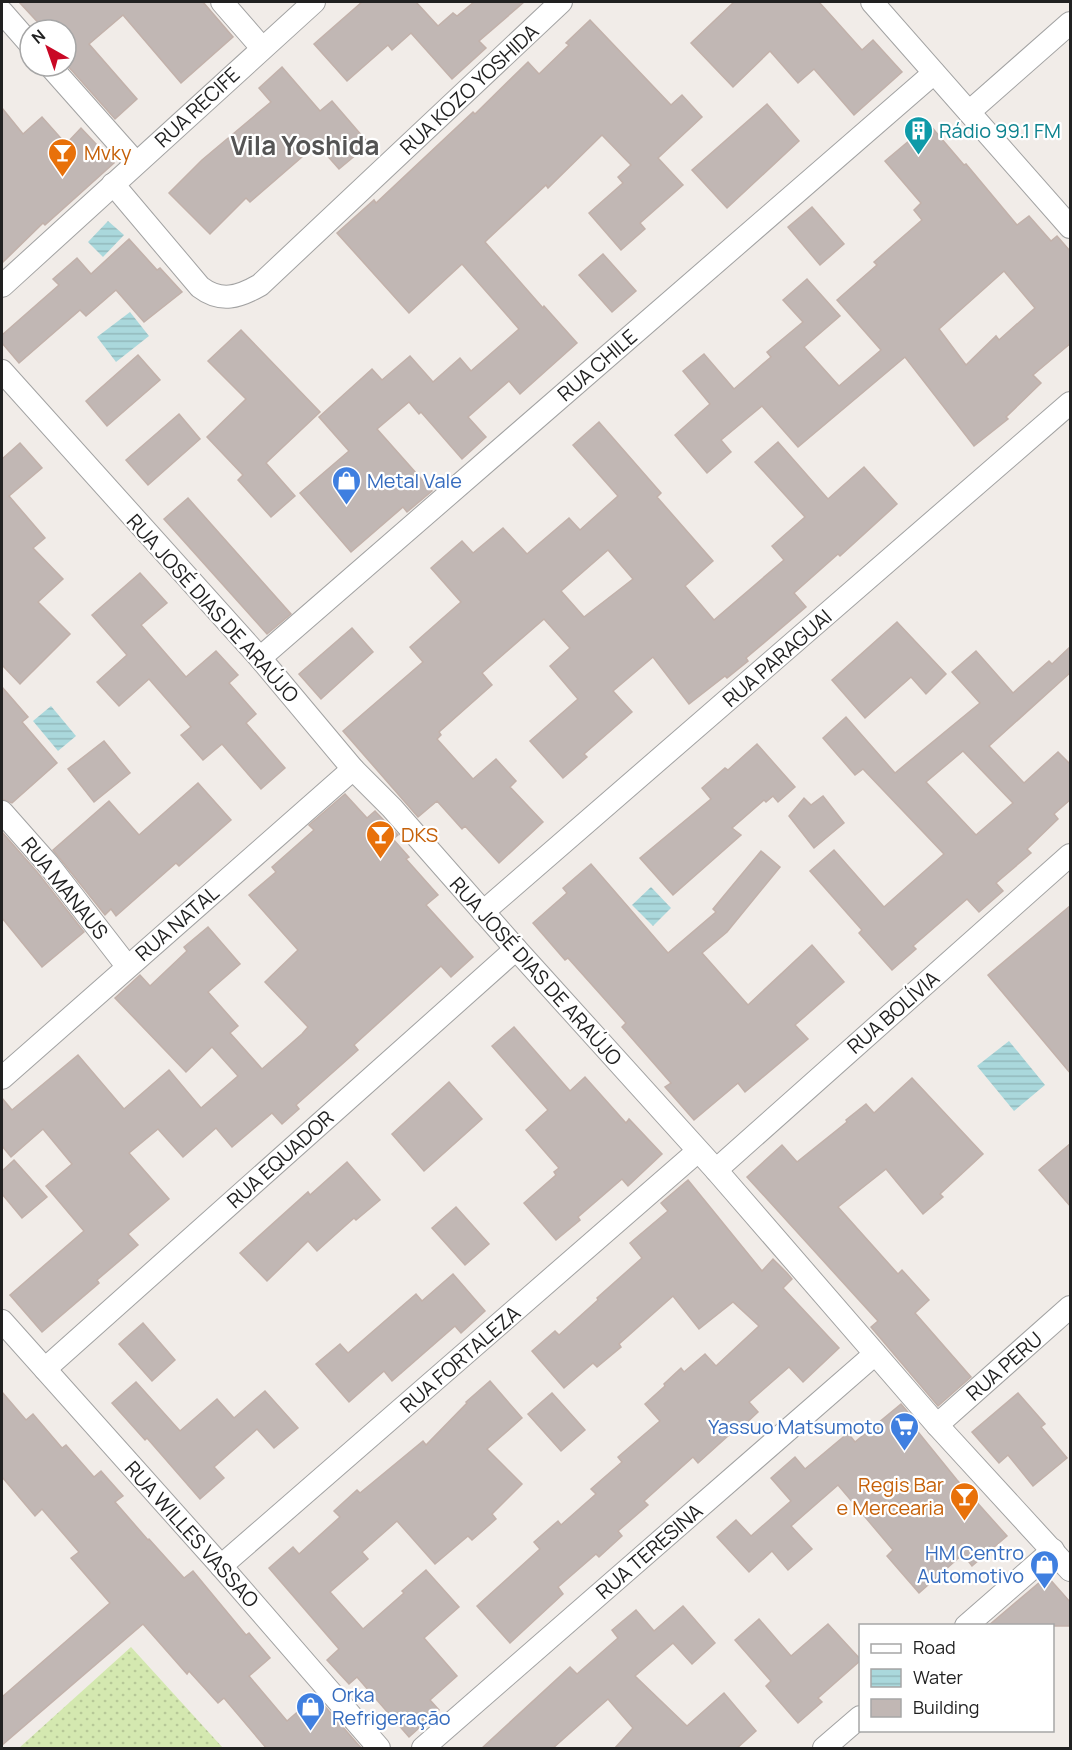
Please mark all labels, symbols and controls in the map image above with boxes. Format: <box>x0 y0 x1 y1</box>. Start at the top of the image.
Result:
street label: RUA KOZO YOSHIDA <box>394 17 544 160</box>
north arrow <box>18 18 78 78</box>
text: N <box>27 24 50 49</box>
street label: RUA RECIFE <box>149 61 245 153</box>
building icon: Rádio 99.1 FM <box>902 114 934 156</box>
place label: Rádio 99.1 FM <box>939 117 1061 144</box>
district label: Vila Yoshida <box>230 127 380 163</box>
bar icon: Mvky <box>47 136 79 178</box>
place label: Mvky <box>84 139 132 166</box>
street label: RUA CHILE <box>552 323 642 407</box>
shop icon: Metal Vale <box>330 464 362 506</box>
place label: Metal Vale <box>367 467 462 494</box>
street label: RUA JOSÉ DIAS DE ARAÚJO <box>121 508 305 708</box>
street label: RUA PARAGUAI <box>717 603 837 713</box>
bar icon: DKS <box>364 818 396 860</box>
place label: DKS <box>401 821 438 848</box>
street label: RUA MANAUS <box>16 831 114 945</box>
street label: RUA JOSÉ DIAS DE ARAÚJO <box>444 871 628 1071</box>
street label: RUA NATAL <box>130 879 224 967</box>
street label: RUA BOLÍVIA <box>841 964 945 1060</box>
street label: RUA EQUADOR <box>221 1104 339 1214</box>
street label: RUA FORTALEZA <box>394 1299 526 1419</box>
street label: RUA PERU <box>960 1325 1048 1407</box>
supermarket icon: Yassuo Matsumoto <box>889 1410 921 1452</box>
place label: Yassuo Matsumoto <box>708 1413 884 1440</box>
street label: RUA WILLES VASSAO <box>119 1455 265 1613</box>
place label: Regis Bar e Mercearia <box>836 1471 944 1521</box>
bar icon: Regis Bar e Mercearia <box>949 1480 981 1522</box>
street label: RUA TERESINA <box>590 1497 708 1605</box>
place label: HM Centro Automotivo <box>917 1539 1024 1589</box>
shop icon: HM Centro Automotivo <box>1029 1548 1061 1590</box>
legend <box>859 1624 1054 1732</box>
text: Road <box>913 1635 956 1659</box>
text: Water <box>913 1665 963 1689</box>
place label: Orka Refrigeração <box>332 1681 451 1731</box>
shop icon: Orka Refrigeração <box>295 1690 327 1732</box>
text: Building <box>913 1695 979 1719</box>

